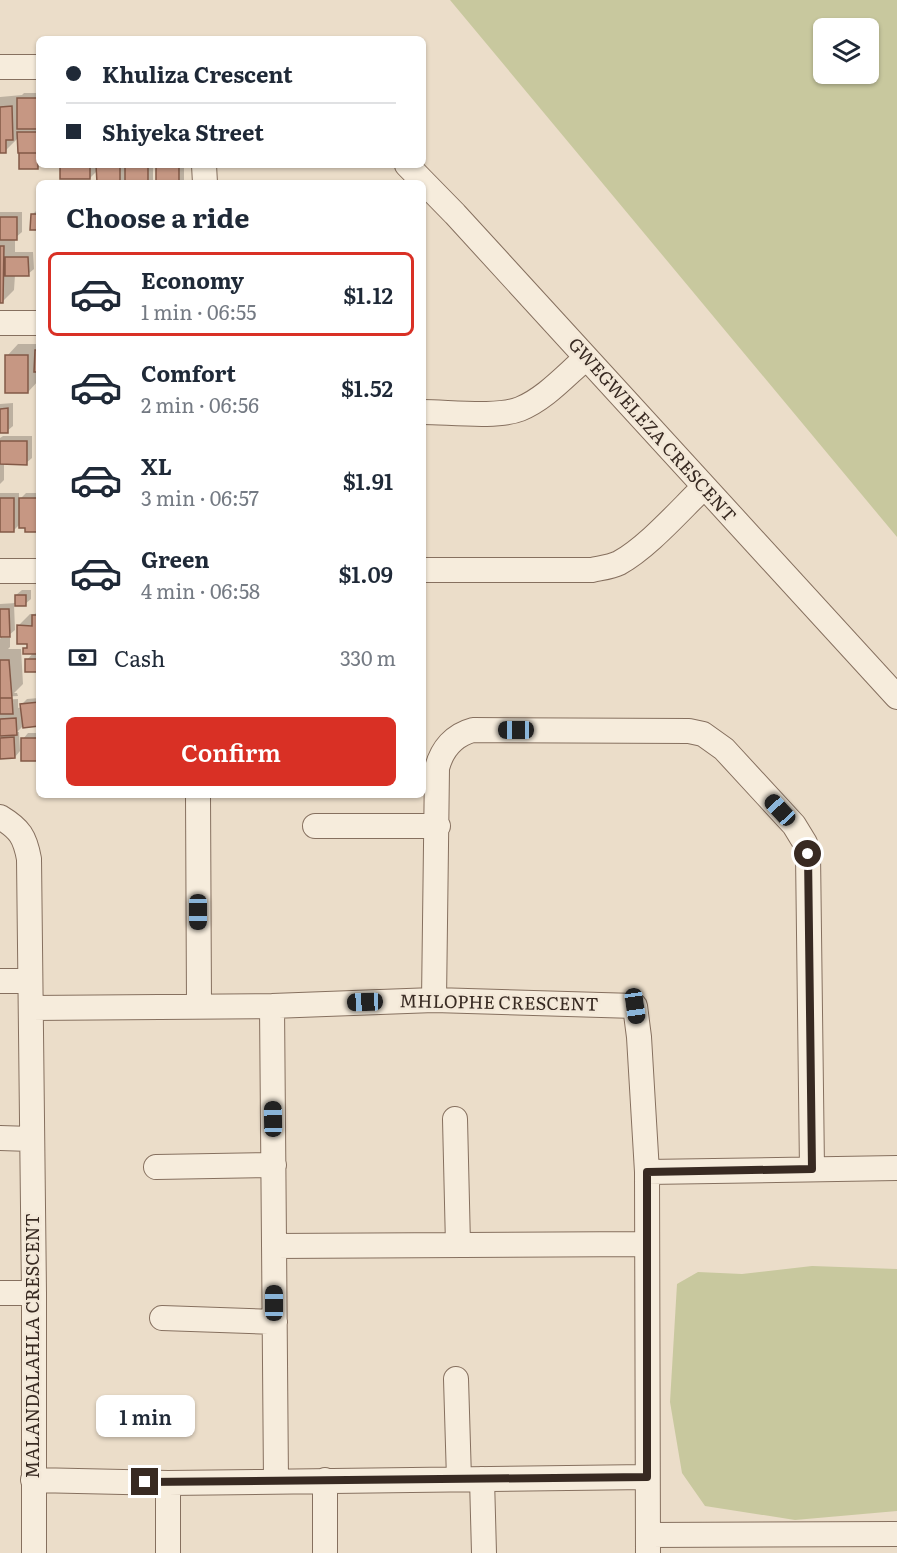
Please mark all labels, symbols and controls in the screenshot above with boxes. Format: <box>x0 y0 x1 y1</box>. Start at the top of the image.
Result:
map controls <box>813 18 879 84</box>
button: layers <box>813 18 879 84</box>
text: Khuliza Crescent <box>102 57 293 90</box>
text: Shiyeka Street <box>102 115 264 148</box>
text: Choose a ride <box>66 196 249 236</box>
text: Economy <box>141 263 244 296</box>
icon: car <box>69 267 123 321</box>
text: $1.12 <box>343 278 393 311</box>
text: 1 min · 06:55 <box>141 296 256 326</box>
street label: GWEGWELEZA CRESCENT <box>563 331 744 527</box>
text: Comfort <box>141 356 236 389</box>
icon: car <box>69 360 123 414</box>
text: $1.52 <box>341 371 393 404</box>
text: 2 min · 06:56 <box>141 389 259 419</box>
text: XL <box>141 449 172 482</box>
icon: car <box>69 453 123 507</box>
text: $1.91 <box>343 464 393 497</box>
text: 3 min · 06:57 <box>141 482 259 512</box>
text: Green <box>141 542 210 575</box>
icon: car <box>69 546 123 600</box>
text: $1.09 <box>339 557 393 590</box>
text: 4 min · 06:58 <box>141 575 260 605</box>
icon: cash <box>66 641 99 674</box>
text: Cash <box>114 641 165 674</box>
text: 330 m <box>340 642 396 672</box>
button: Confirm <box>66 717 396 786</box>
car <box>498 721 534 739</box>
car <box>761 791 799 829</box>
route start <box>794 840 821 867</box>
car <box>189 894 207 930</box>
street label: MHLOPHE CRESCENT <box>399 986 599 1017</box>
car <box>624 987 646 1025</box>
car <box>347 992 383 1012</box>
car <box>264 1101 282 1137</box>
street label: MALANDALAHLA CRESCENT <box>18 1213 45 1479</box>
car <box>265 1285 283 1321</box>
callout: 1 min <box>96 1395 195 1437</box>
text: 1 min <box>119 1401 172 1431</box>
route end <box>131 1468 158 1495</box>

